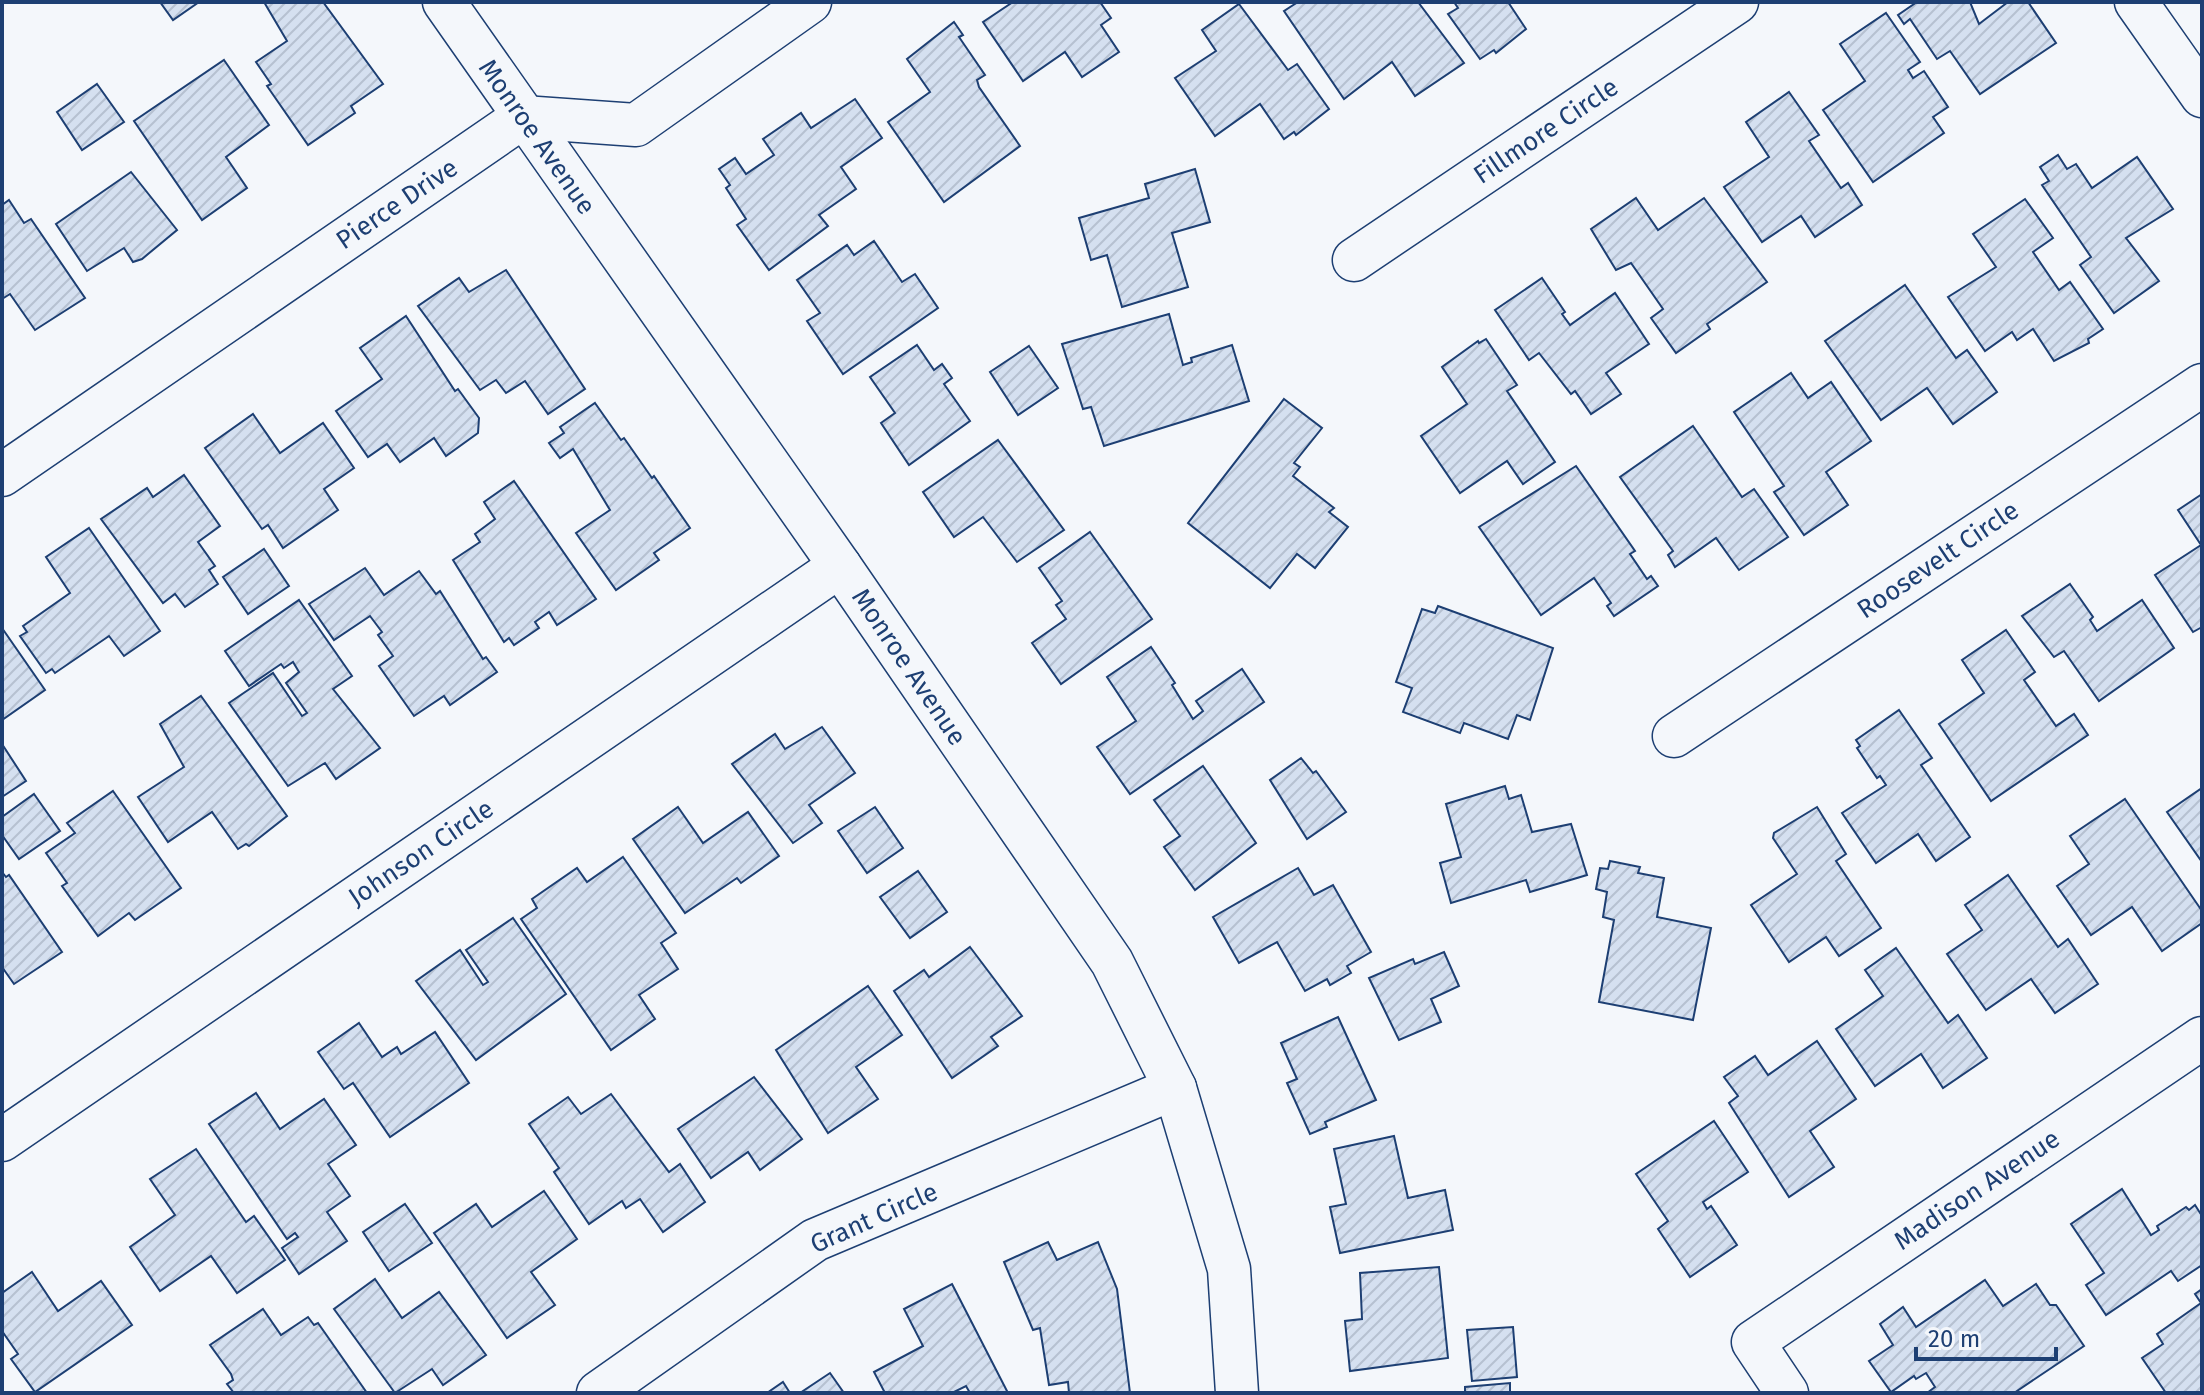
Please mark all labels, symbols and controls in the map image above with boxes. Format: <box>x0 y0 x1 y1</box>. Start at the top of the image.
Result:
street label: Monroe Avenue <box>472 53 602 221</box>
street label: Fillmore Circle <box>1468 71 1624 191</box>
street label: Pierce Drive <box>330 152 464 256</box>
street label: Roosevelt Circle <box>1851 495 2025 625</box>
street label: Monroe Avenue <box>845 583 973 751</box>
street label: Johnson Circle <box>343 793 499 913</box>
street label: Madison Avenue <box>1888 1123 2066 1257</box>
street label: Grant Circle <box>805 1176 943 1260</box>
scale bar <box>1916 1311 2056 1361</box>
text: 20 m <box>1928 1325 1980 1353</box>

